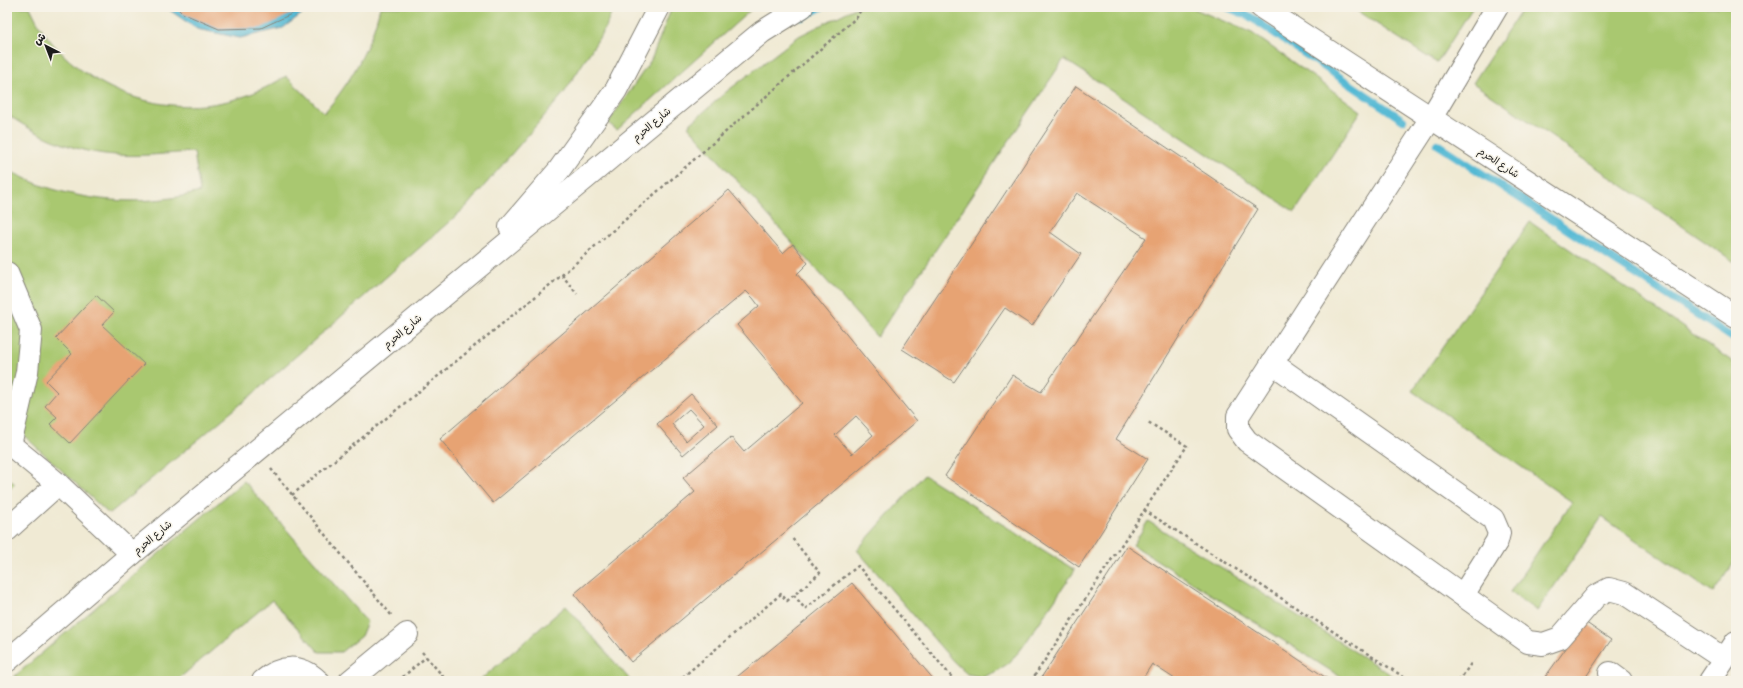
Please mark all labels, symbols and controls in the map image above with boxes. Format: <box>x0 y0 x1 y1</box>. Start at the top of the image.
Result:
north arrow <box>26 26 66 66</box>
text: ش <box>31 30 48 48</box>
street label: شارع الحرم <box>630 105 674 145</box>
street label: شارع الحرم <box>1475 145 1521 182</box>
street label: شارع الحرم <box>381 312 425 352</box>
street label: شارع الحرم <box>131 518 175 558</box>

